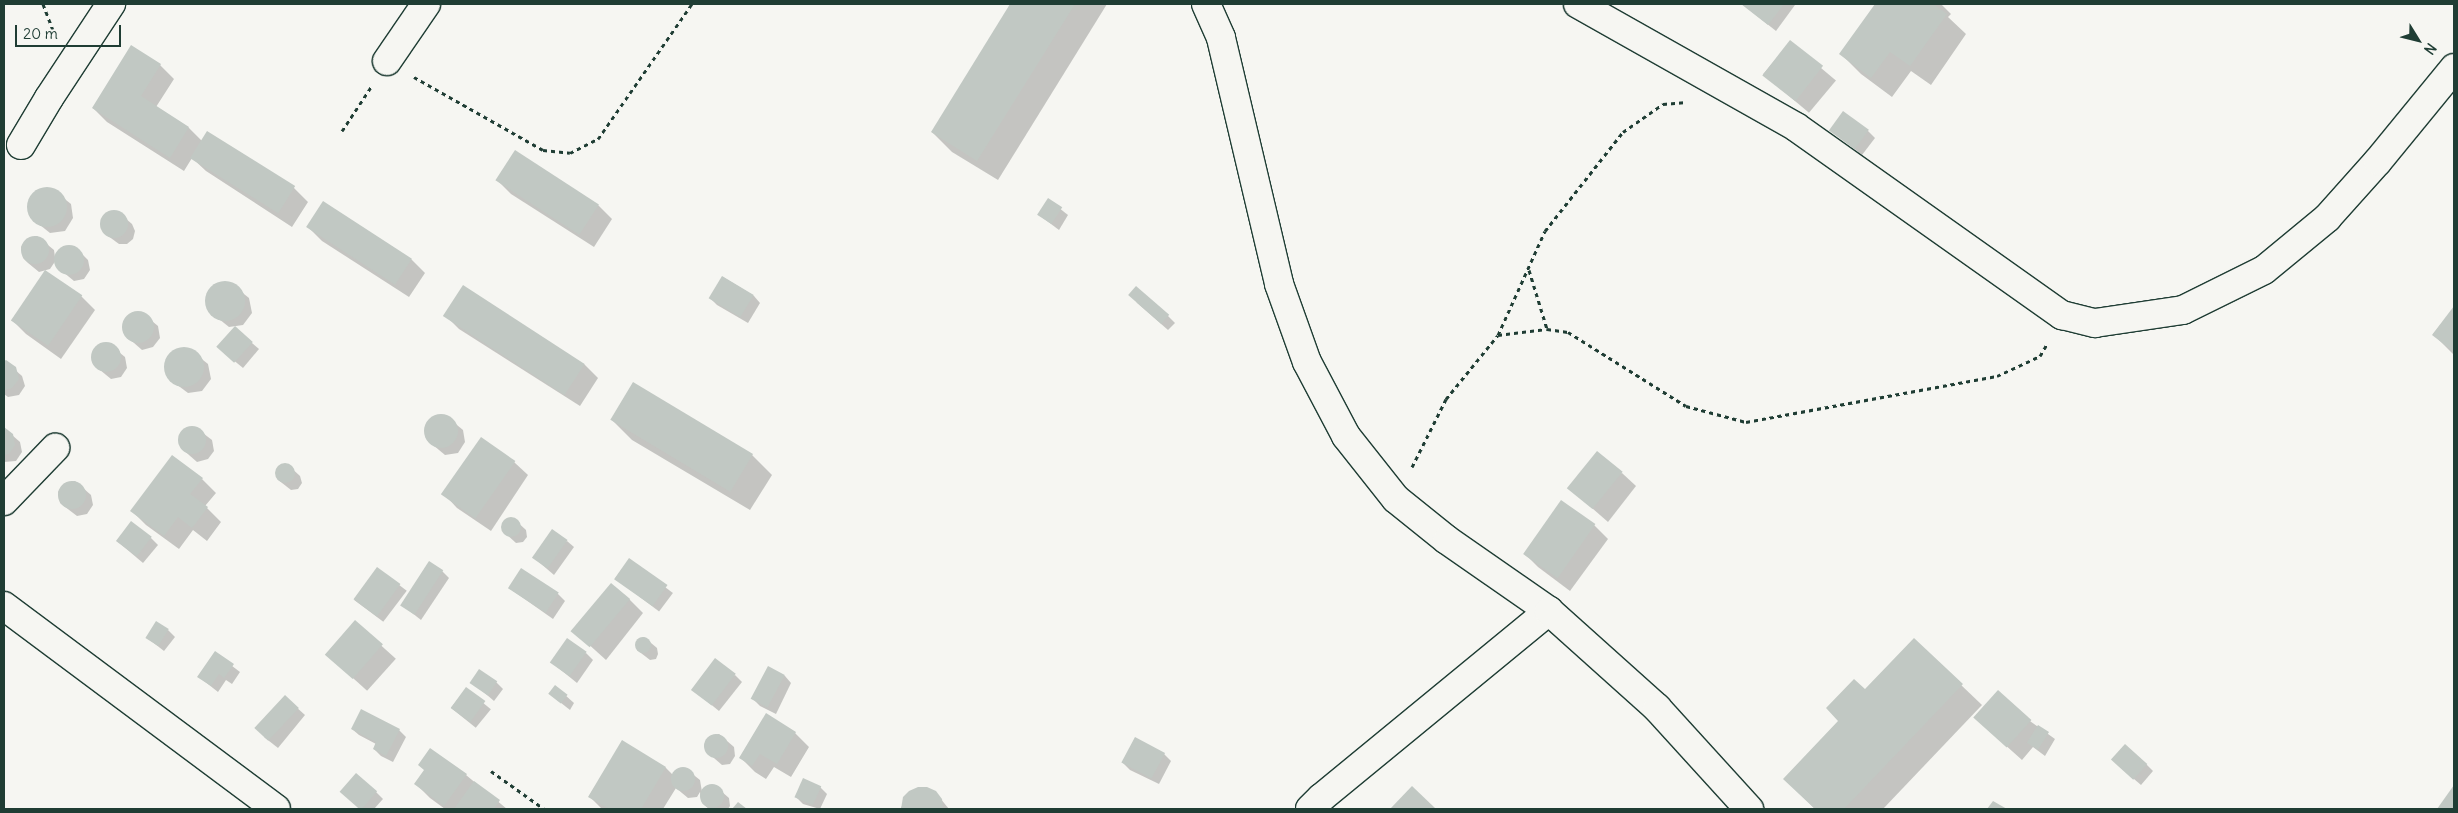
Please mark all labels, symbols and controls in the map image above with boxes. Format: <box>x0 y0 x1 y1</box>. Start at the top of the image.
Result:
scale bar <box>18 15 124 47</box>
north arrow <box>2393 15 2443 65</box>
text: 20 m <box>23 24 58 43</box>
text: N <box>2420 40 2440 58</box>

